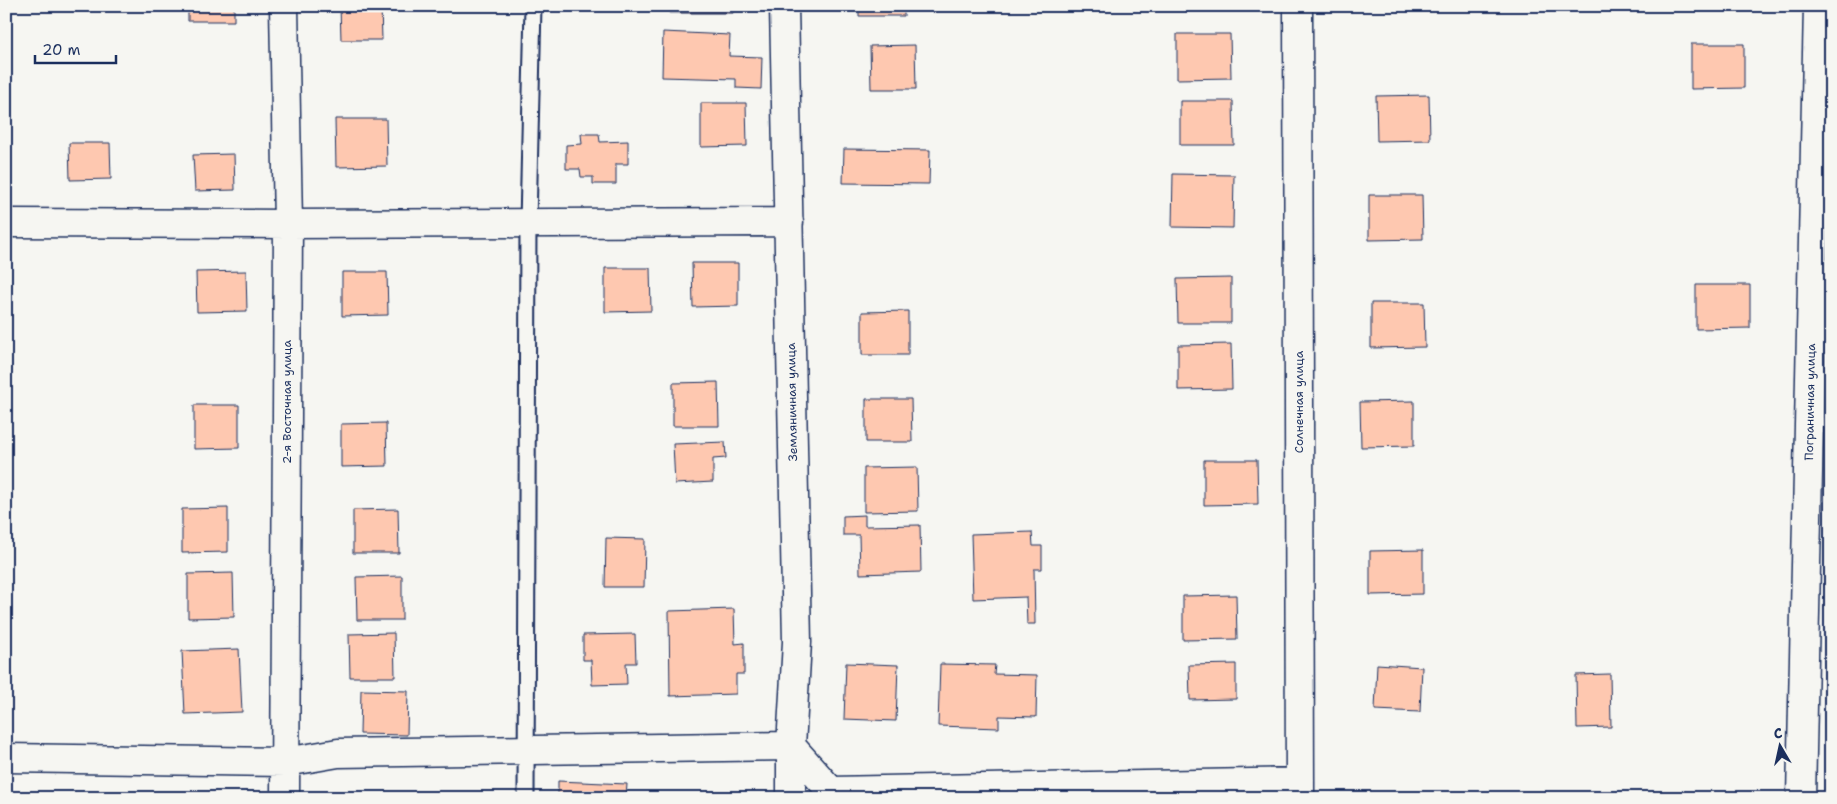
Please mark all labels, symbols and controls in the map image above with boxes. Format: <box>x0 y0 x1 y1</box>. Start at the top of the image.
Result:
scale bar <box>35 32 116 64</box>
text: 20 m <box>42 40 81 60</box>
street label: 2-я Восточная улица <box>279 339 295 464</box>
street label: Земляничная улица <box>783 342 801 462</box>
street label: Пограничная улица <box>1801 343 1819 461</box>
street label: Солнечная улица <box>1291 350 1307 453</box>
north arrow <box>1754 722 1804 772</box>
text: С <box>1772 724 1784 743</box>

